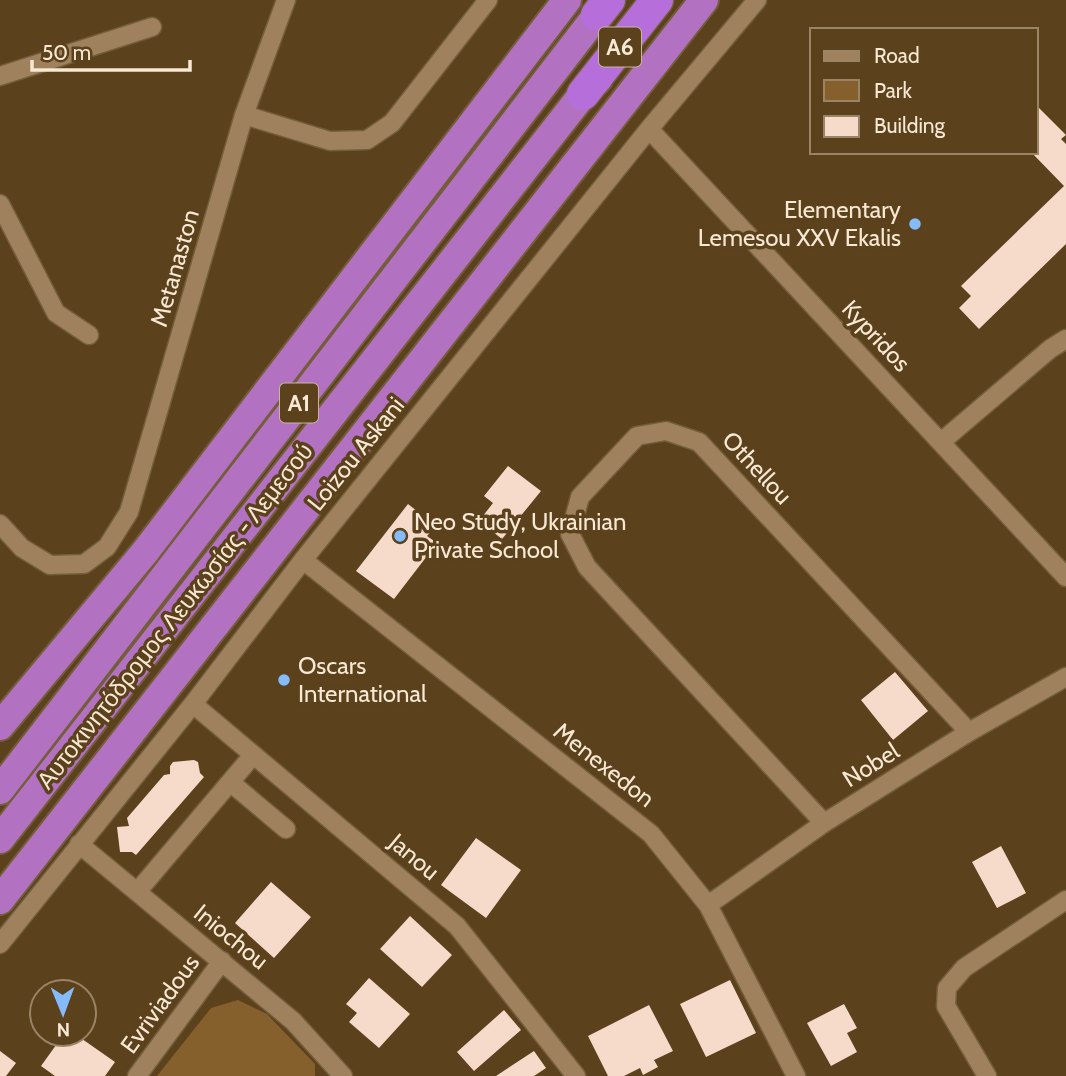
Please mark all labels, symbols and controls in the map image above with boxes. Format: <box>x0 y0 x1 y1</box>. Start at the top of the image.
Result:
scale bar <box>32 28 189 72</box>
road number: A6 <box>599 28 641 66</box>
legend <box>810 28 1038 154</box>
text: 50 m <box>42 40 91 65</box>
text: Road <box>874 43 920 68</box>
text: Park <box>874 78 912 103</box>
text: Building <box>874 113 946 138</box>
place label: Elementary Lemesou XXV Ekalis <box>698 195 901 252</box>
street label: Metanaston <box>144 206 205 330</box>
marker: Elementary Lemesou XXV Ekalis <box>907 216 923 232</box>
street label: Kypridos <box>836 294 917 377</box>
road number: A1 <box>280 384 318 422</box>
street label: Loizou Askani <box>301 391 410 516</box>
street label: Othellou <box>716 425 798 510</box>
street label: Αυτοκινητόδρομος Λευκωσίας - Λεμεσού <box>30 437 319 794</box>
place label: Neo Study, Ukrainian Private School <box>414 507 626 564</box>
marker: Neo Study, Ukrainian Private School <box>392 528 408 544</box>
place label: Oscars International <box>298 651 427 708</box>
marker: Oscars International <box>276 672 292 688</box>
street label: Menexedon <box>548 716 661 813</box>
street label: Nobel <box>837 736 905 793</box>
street label: Janou <box>383 827 445 886</box>
street label: Iniochou <box>188 898 274 975</box>
street label: Evriviadous <box>114 949 205 1059</box>
north arrow <box>28 978 98 1048</box>
text: N <box>56 1018 70 1041</box>

